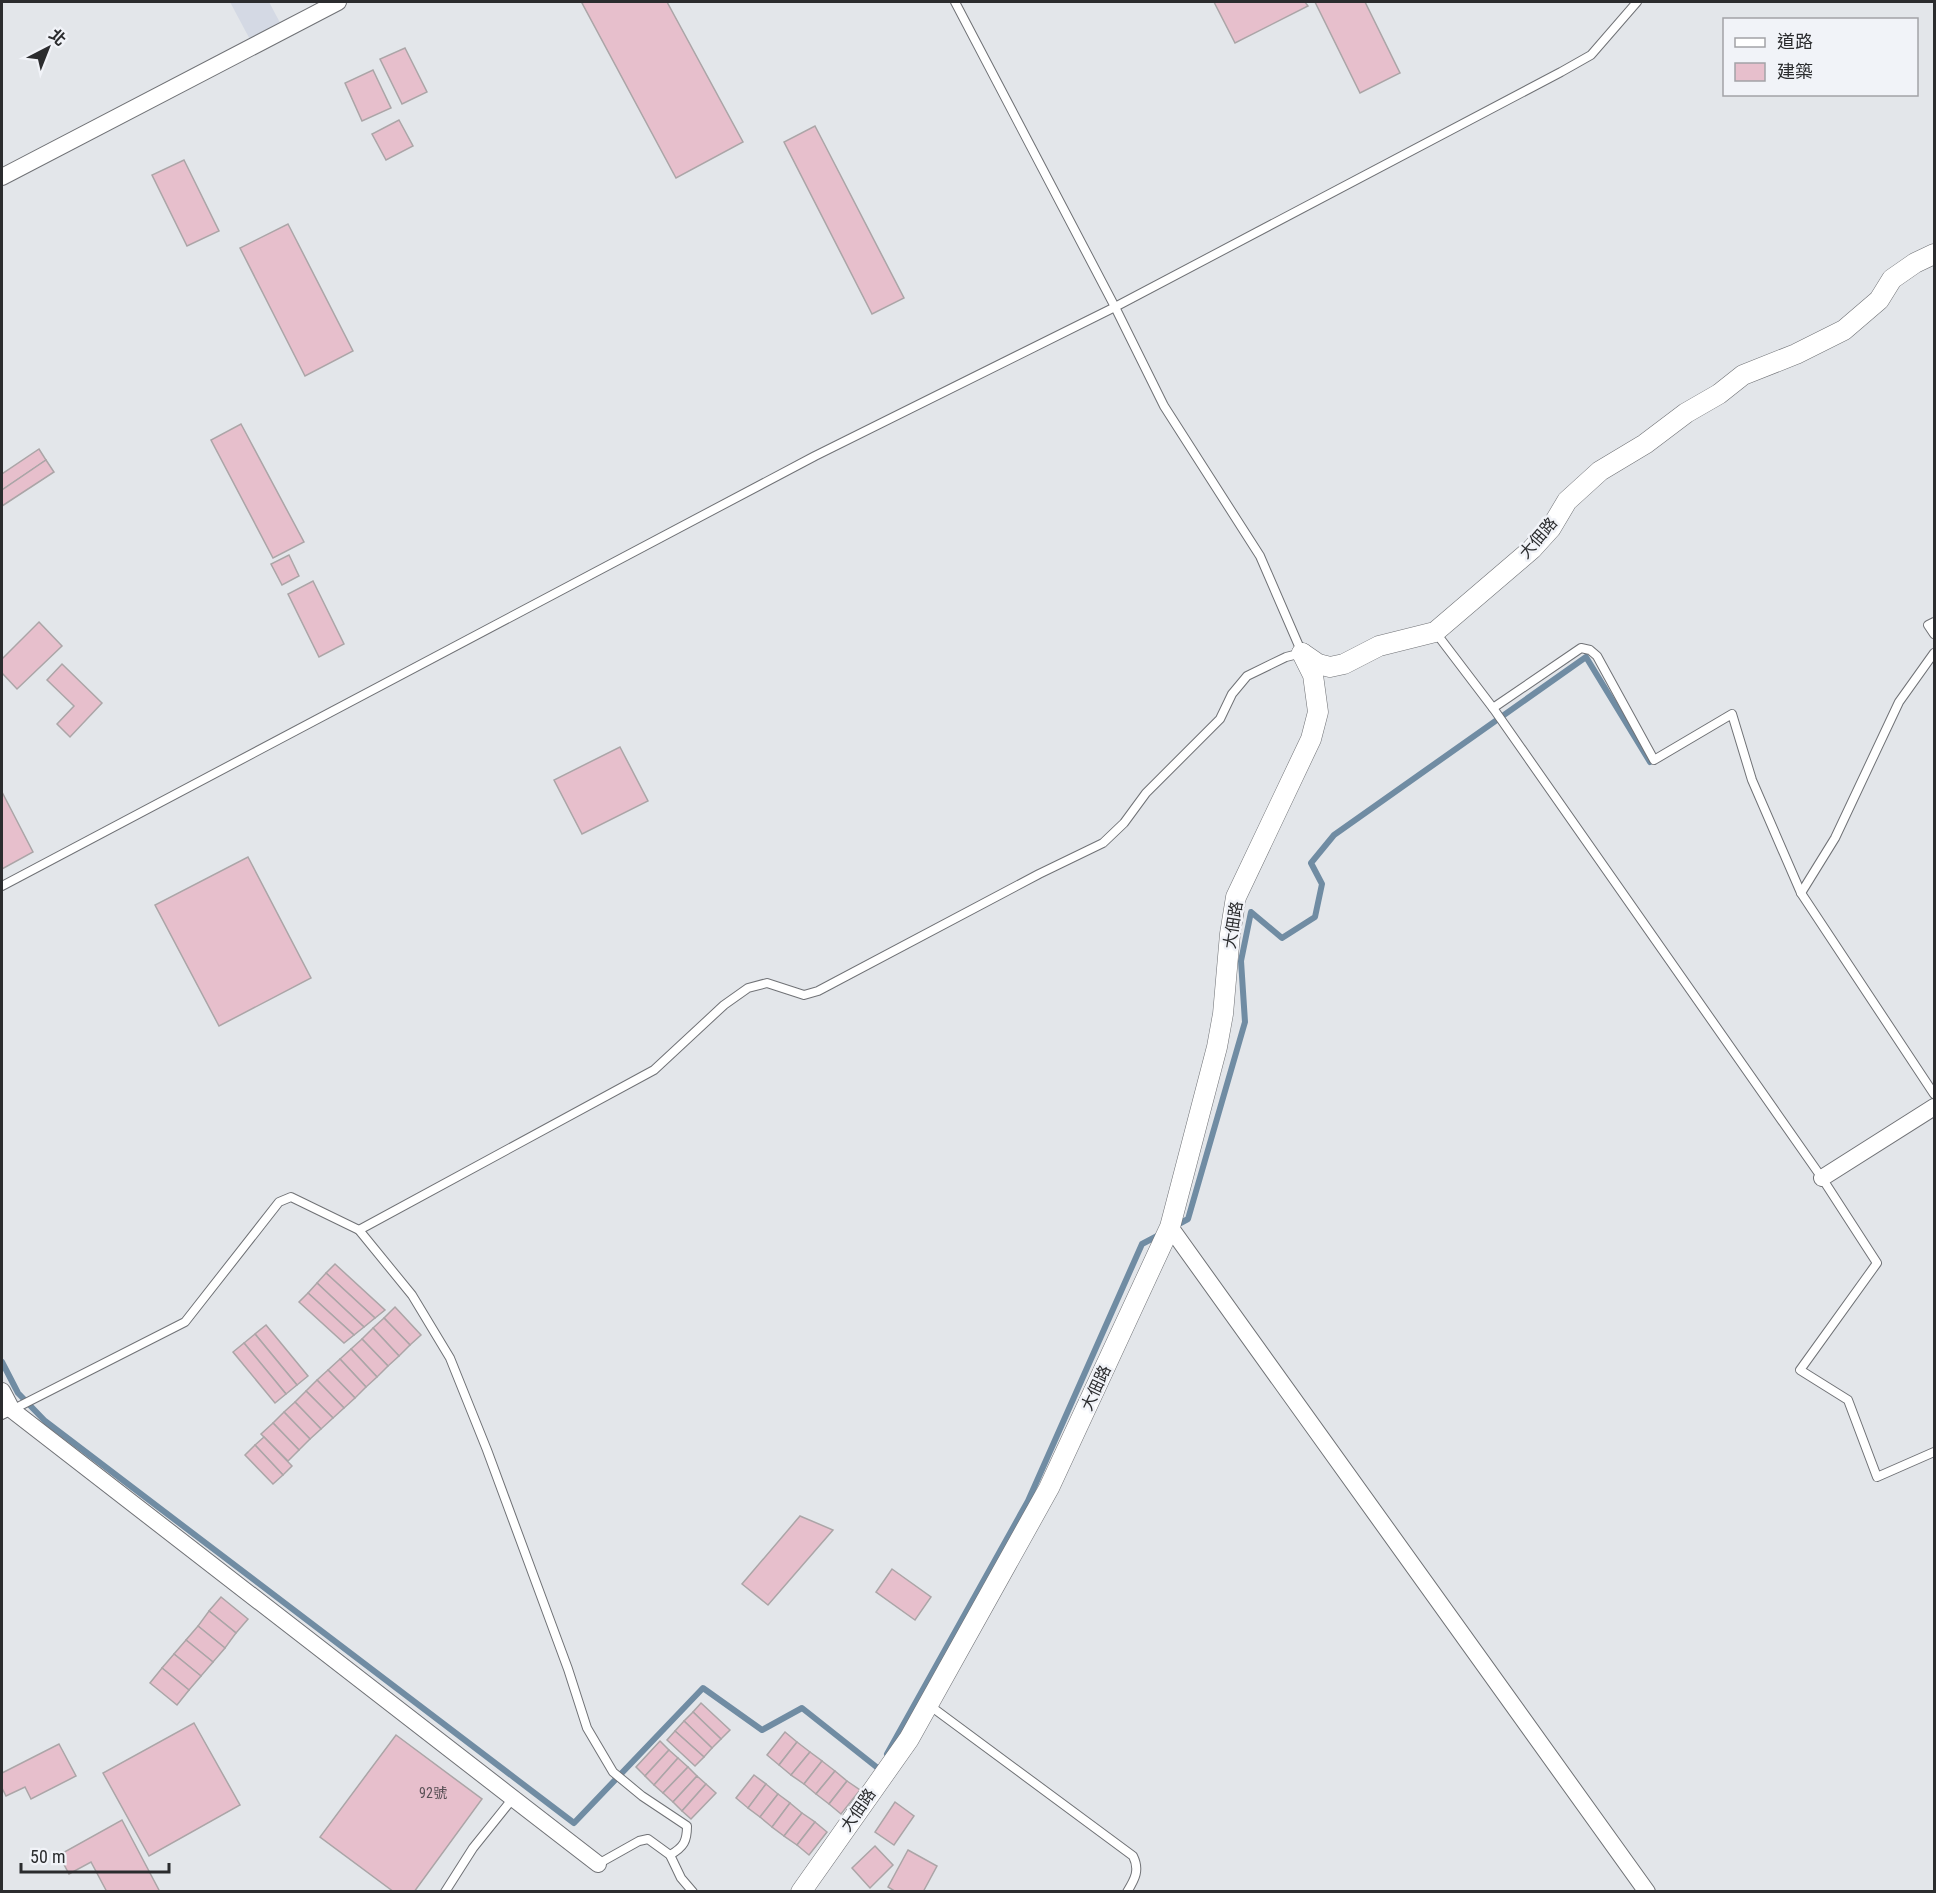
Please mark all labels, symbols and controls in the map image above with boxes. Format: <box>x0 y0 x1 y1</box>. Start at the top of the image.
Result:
north arrow <box>18 18 78 78</box>
legend <box>1723 18 1918 96</box>
text: 北 <box>45 25 70 50</box>
text: 道路 <box>1777 31 1813 52</box>
text: 建築 <box>1777 61 1813 82</box>
street label: 大佃路 <box>1515 514 1561 562</box>
street label: 大佃路 <box>1220 900 1246 950</box>
street label: 大佃路 <box>1077 1362 1115 1414</box>
house number: 92號 <box>419 1785 447 1801</box>
street label: 大佃路 <box>836 1785 880 1835</box>
scale bar <box>21 1836 170 1874</box>
text: 50 m <box>30 1846 65 1867</box>

